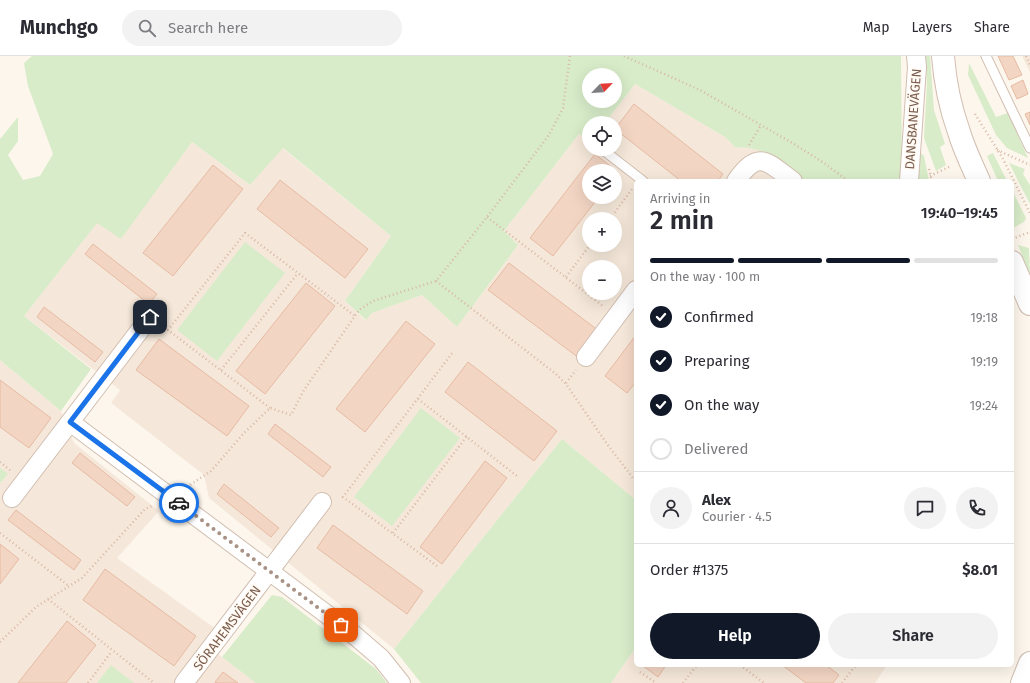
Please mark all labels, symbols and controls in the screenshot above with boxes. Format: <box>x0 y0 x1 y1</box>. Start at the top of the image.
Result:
search box <box>122 10 402 46</box>
text: Munchgo <box>20 16 98 39</box>
icon: search <box>136 17 158 39</box>
text: Search here <box>168 19 248 37</box>
text: Map <box>863 19 889 36</box>
text: Layers <box>911 19 952 36</box>
text: Share <box>974 19 1010 36</box>
north arrow <box>582 68 622 108</box>
map controls <box>582 68 622 300</box>
street label: DANSBANEVÄGEN <box>902 68 924 170</box>
button: locate <box>582 116 622 156</box>
button: layers <box>582 164 622 204</box>
text: Arriving in <box>650 191 710 206</box>
text: 19:40–19:45 <box>921 204 998 222</box>
text: 2 min <box>650 205 714 236</box>
button: + <box>582 212 622 252</box>
button: − <box>582 260 622 300</box>
text: On the way · 100 m <box>650 269 760 284</box>
pin <box>133 300 167 334</box>
icon: home <box>139 306 161 328</box>
icon: check <box>650 306 672 328</box>
text: Confirmed <box>684 308 754 326</box>
text: 19:18 <box>970 310 998 325</box>
icon: check <box>650 350 672 372</box>
text: Preparing <box>684 352 749 370</box>
text: 19:19 <box>970 354 998 369</box>
icon: check <box>650 394 672 416</box>
text: On the way <box>684 396 759 414</box>
text: 19:24 <box>969 398 998 413</box>
text: Delivered <box>684 440 748 458</box>
courier <box>159 483 199 523</box>
button: person <box>650 487 692 529</box>
button: chat <box>904 487 946 529</box>
button: phone <box>956 487 998 529</box>
text: Alex <box>702 491 731 509</box>
icon: car <box>168 492 190 514</box>
text: Courier · 4.5 <box>702 509 772 524</box>
text: Order #1375 <box>650 561 728 579</box>
text: $8.01 <box>962 561 998 579</box>
street label: SÖRAHEMSVÄGEN <box>189 582 264 673</box>
pin <box>324 608 358 642</box>
button: Help <box>650 613 820 659</box>
button: Share <box>828 613 998 659</box>
icon: bag <box>330 614 352 636</box>

